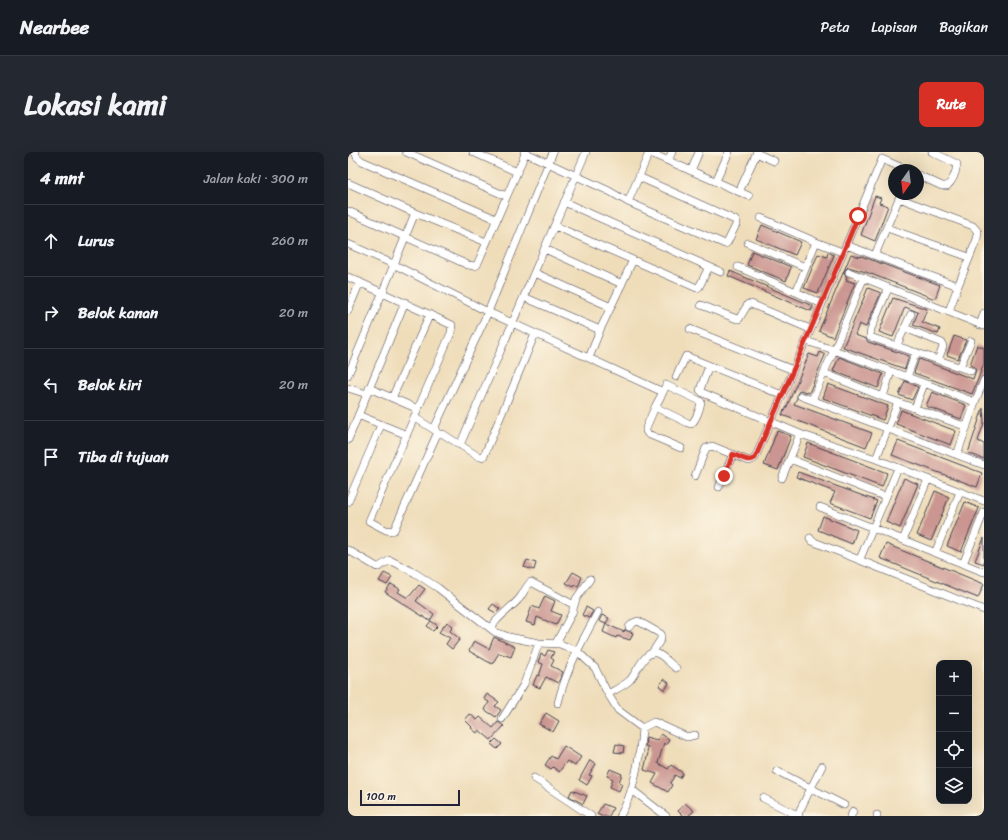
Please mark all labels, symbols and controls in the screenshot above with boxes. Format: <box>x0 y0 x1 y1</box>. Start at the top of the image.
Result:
text: Nearbee <box>20 11 89 44</box>
text: Peta <box>820 15 849 40</box>
text: Lapisan <box>871 15 917 40</box>
text: Bagikan <box>939 15 988 40</box>
text: Lokasi kami <box>24 80 166 129</box>
button: Rute <box>919 82 984 127</box>
text: 4 mnt <box>40 163 84 193</box>
north arrow <box>888 164 924 200</box>
text: Jalan kaki · 300 m <box>204 167 308 190</box>
route start <box>849 207 867 225</box>
text: Lurus <box>78 228 114 254</box>
text: 260 m <box>272 229 308 252</box>
icon: ahead <box>40 230 62 252</box>
text: Belok kanan <box>78 300 158 326</box>
text: 20 m <box>279 301 308 324</box>
icon: right <box>40 302 62 324</box>
text: Belok kiri <box>78 372 141 398</box>
text: 20 m <box>279 373 308 396</box>
icon: left <box>40 374 62 396</box>
text: Tiba di tujuan <box>78 444 169 470</box>
icon: arrive <box>40 446 62 468</box>
route end <box>715 467 733 485</box>
map controls <box>936 660 972 804</box>
button: + <box>936 660 972 696</box>
button: − <box>936 696 972 732</box>
button: locate <box>936 732 972 768</box>
button: layers <box>936 768 972 804</box>
text: 100 m <box>366 787 396 806</box>
scale bar <box>360 788 460 807</box>

